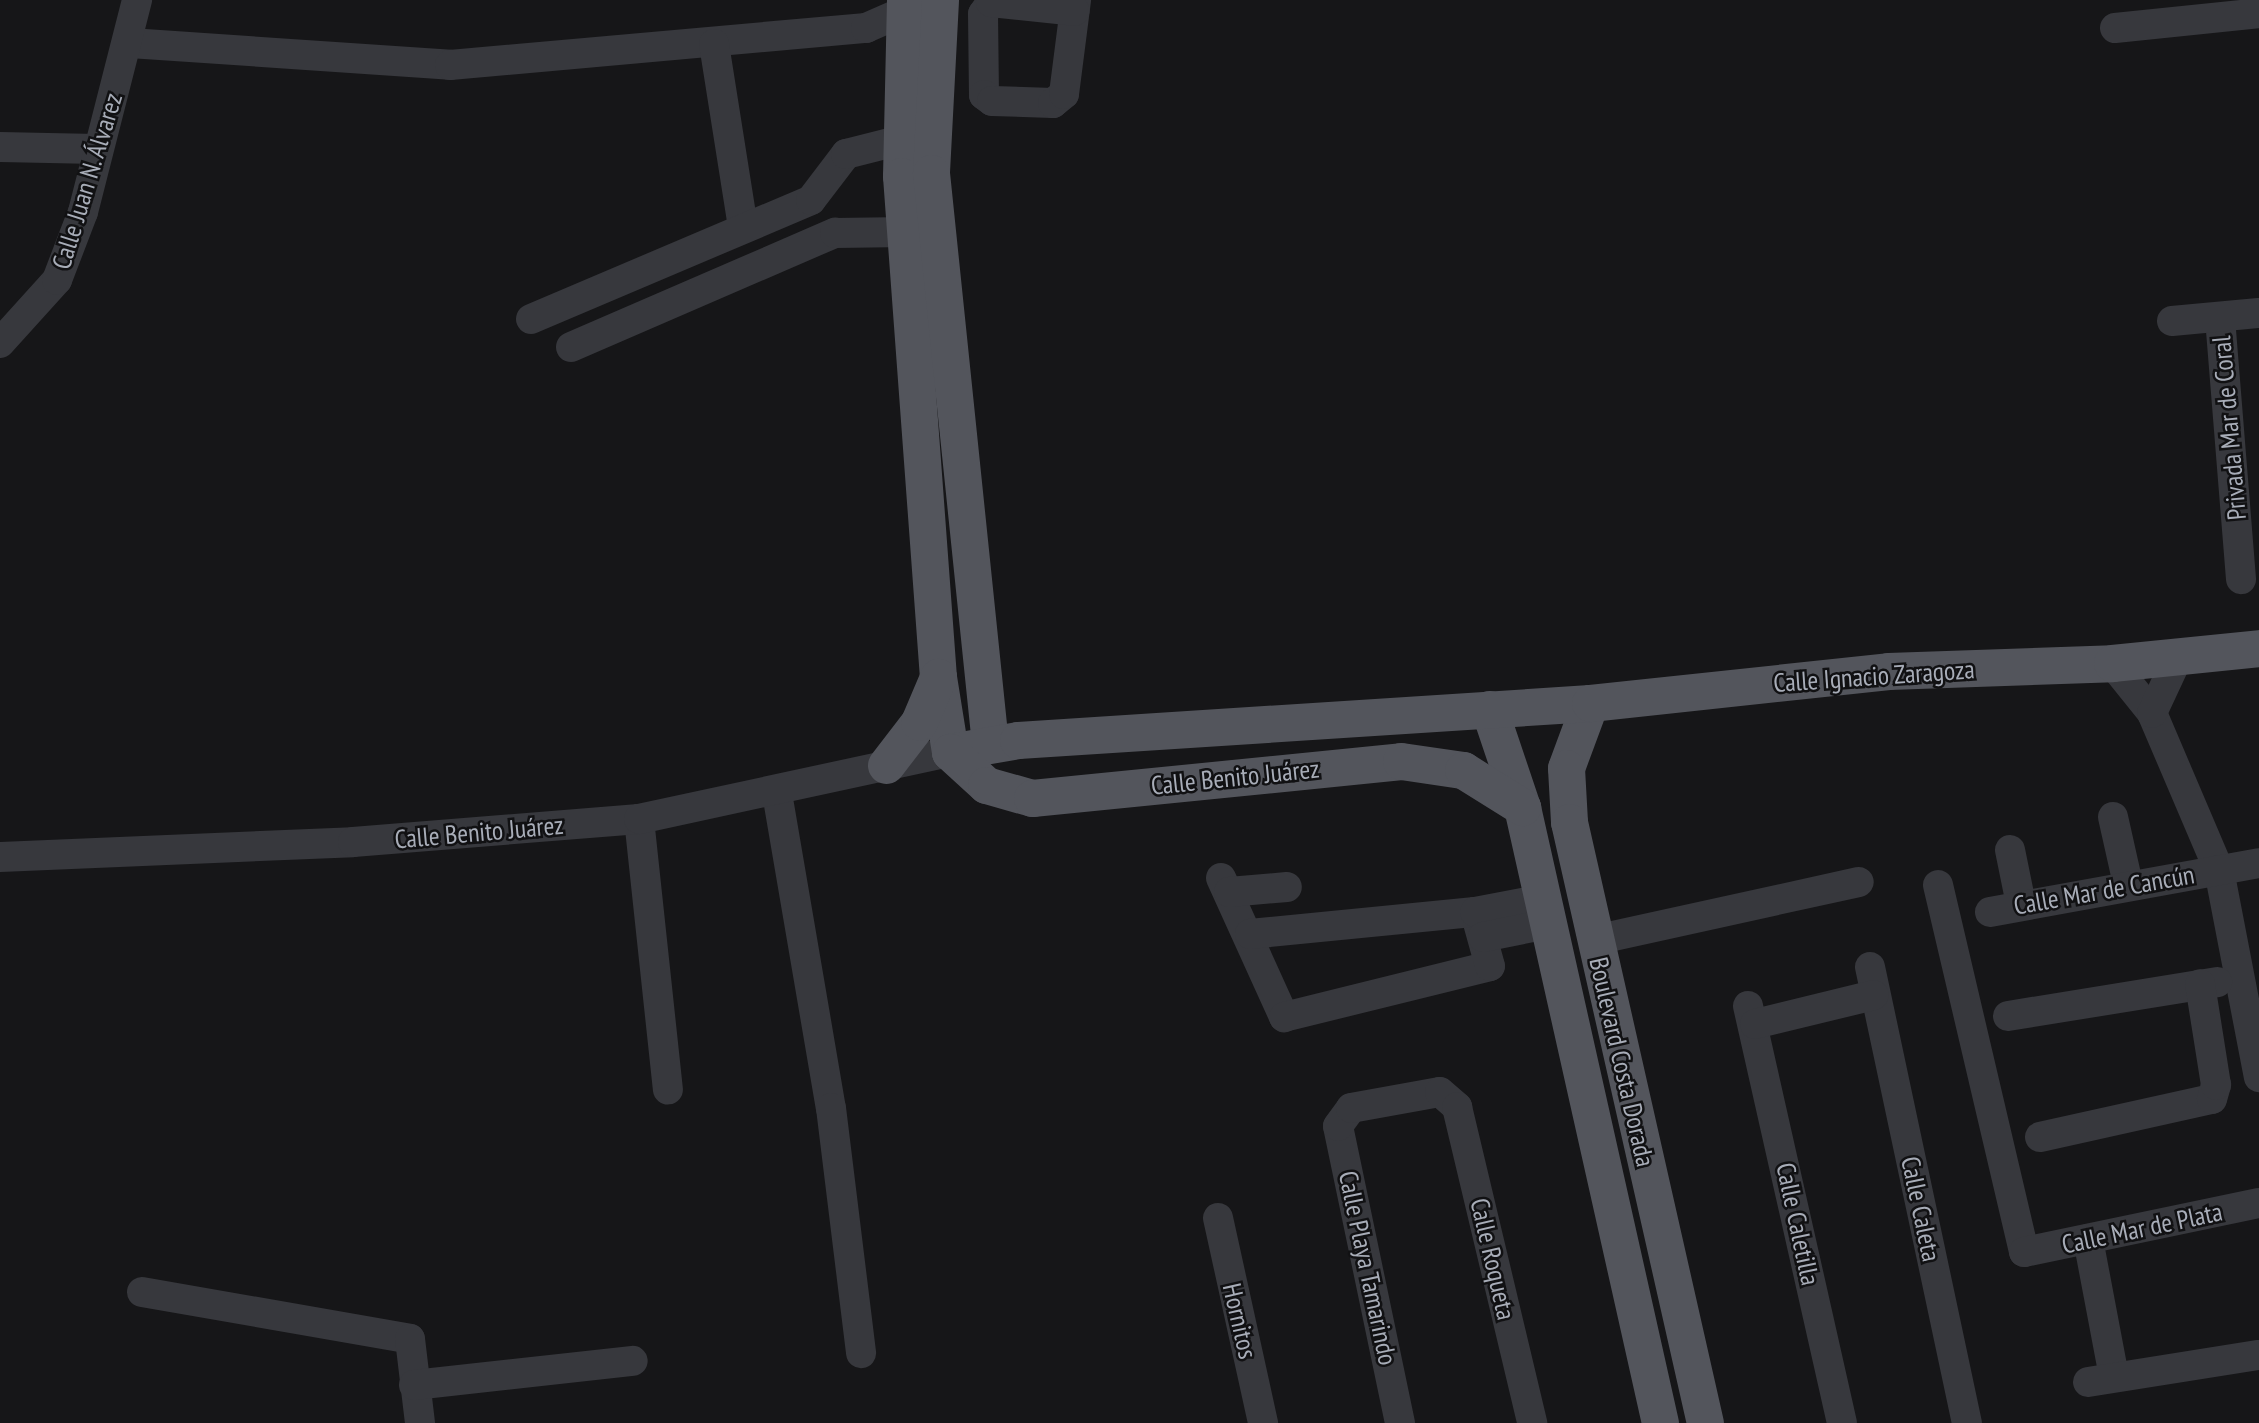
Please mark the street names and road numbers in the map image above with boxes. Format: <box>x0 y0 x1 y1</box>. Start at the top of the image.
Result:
street label: Calle Juan N. Álvarez <box>45 88 129 274</box>
street label: Privada Mar de Coral <box>2205 335 2253 521</box>
street label: Calle Ignacio Zaragoza <box>1772 653 1976 699</box>
street label: Calle Benito Juárez <box>1149 753 1321 801</box>
street label: Calle Benito Juárez <box>393 809 565 855</box>
street label: Calle Mar de Cancún <box>2011 859 2197 921</box>
street label: Boulevard Costa Dorada <box>1583 954 1661 1170</box>
street label: Calle Caleta <box>1895 1154 1947 1264</box>
street label: Calle Caletilla <box>1770 1160 1826 1288</box>
street label: Calle Playa Tamarindo <box>1332 1168 1404 1368</box>
street label: Calle Roqueta <box>1464 1195 1522 1323</box>
street label: Calle Mar de Plata <box>2059 1196 2225 1260</box>
street label: Hornitos <box>1216 1280 1264 1362</box>

